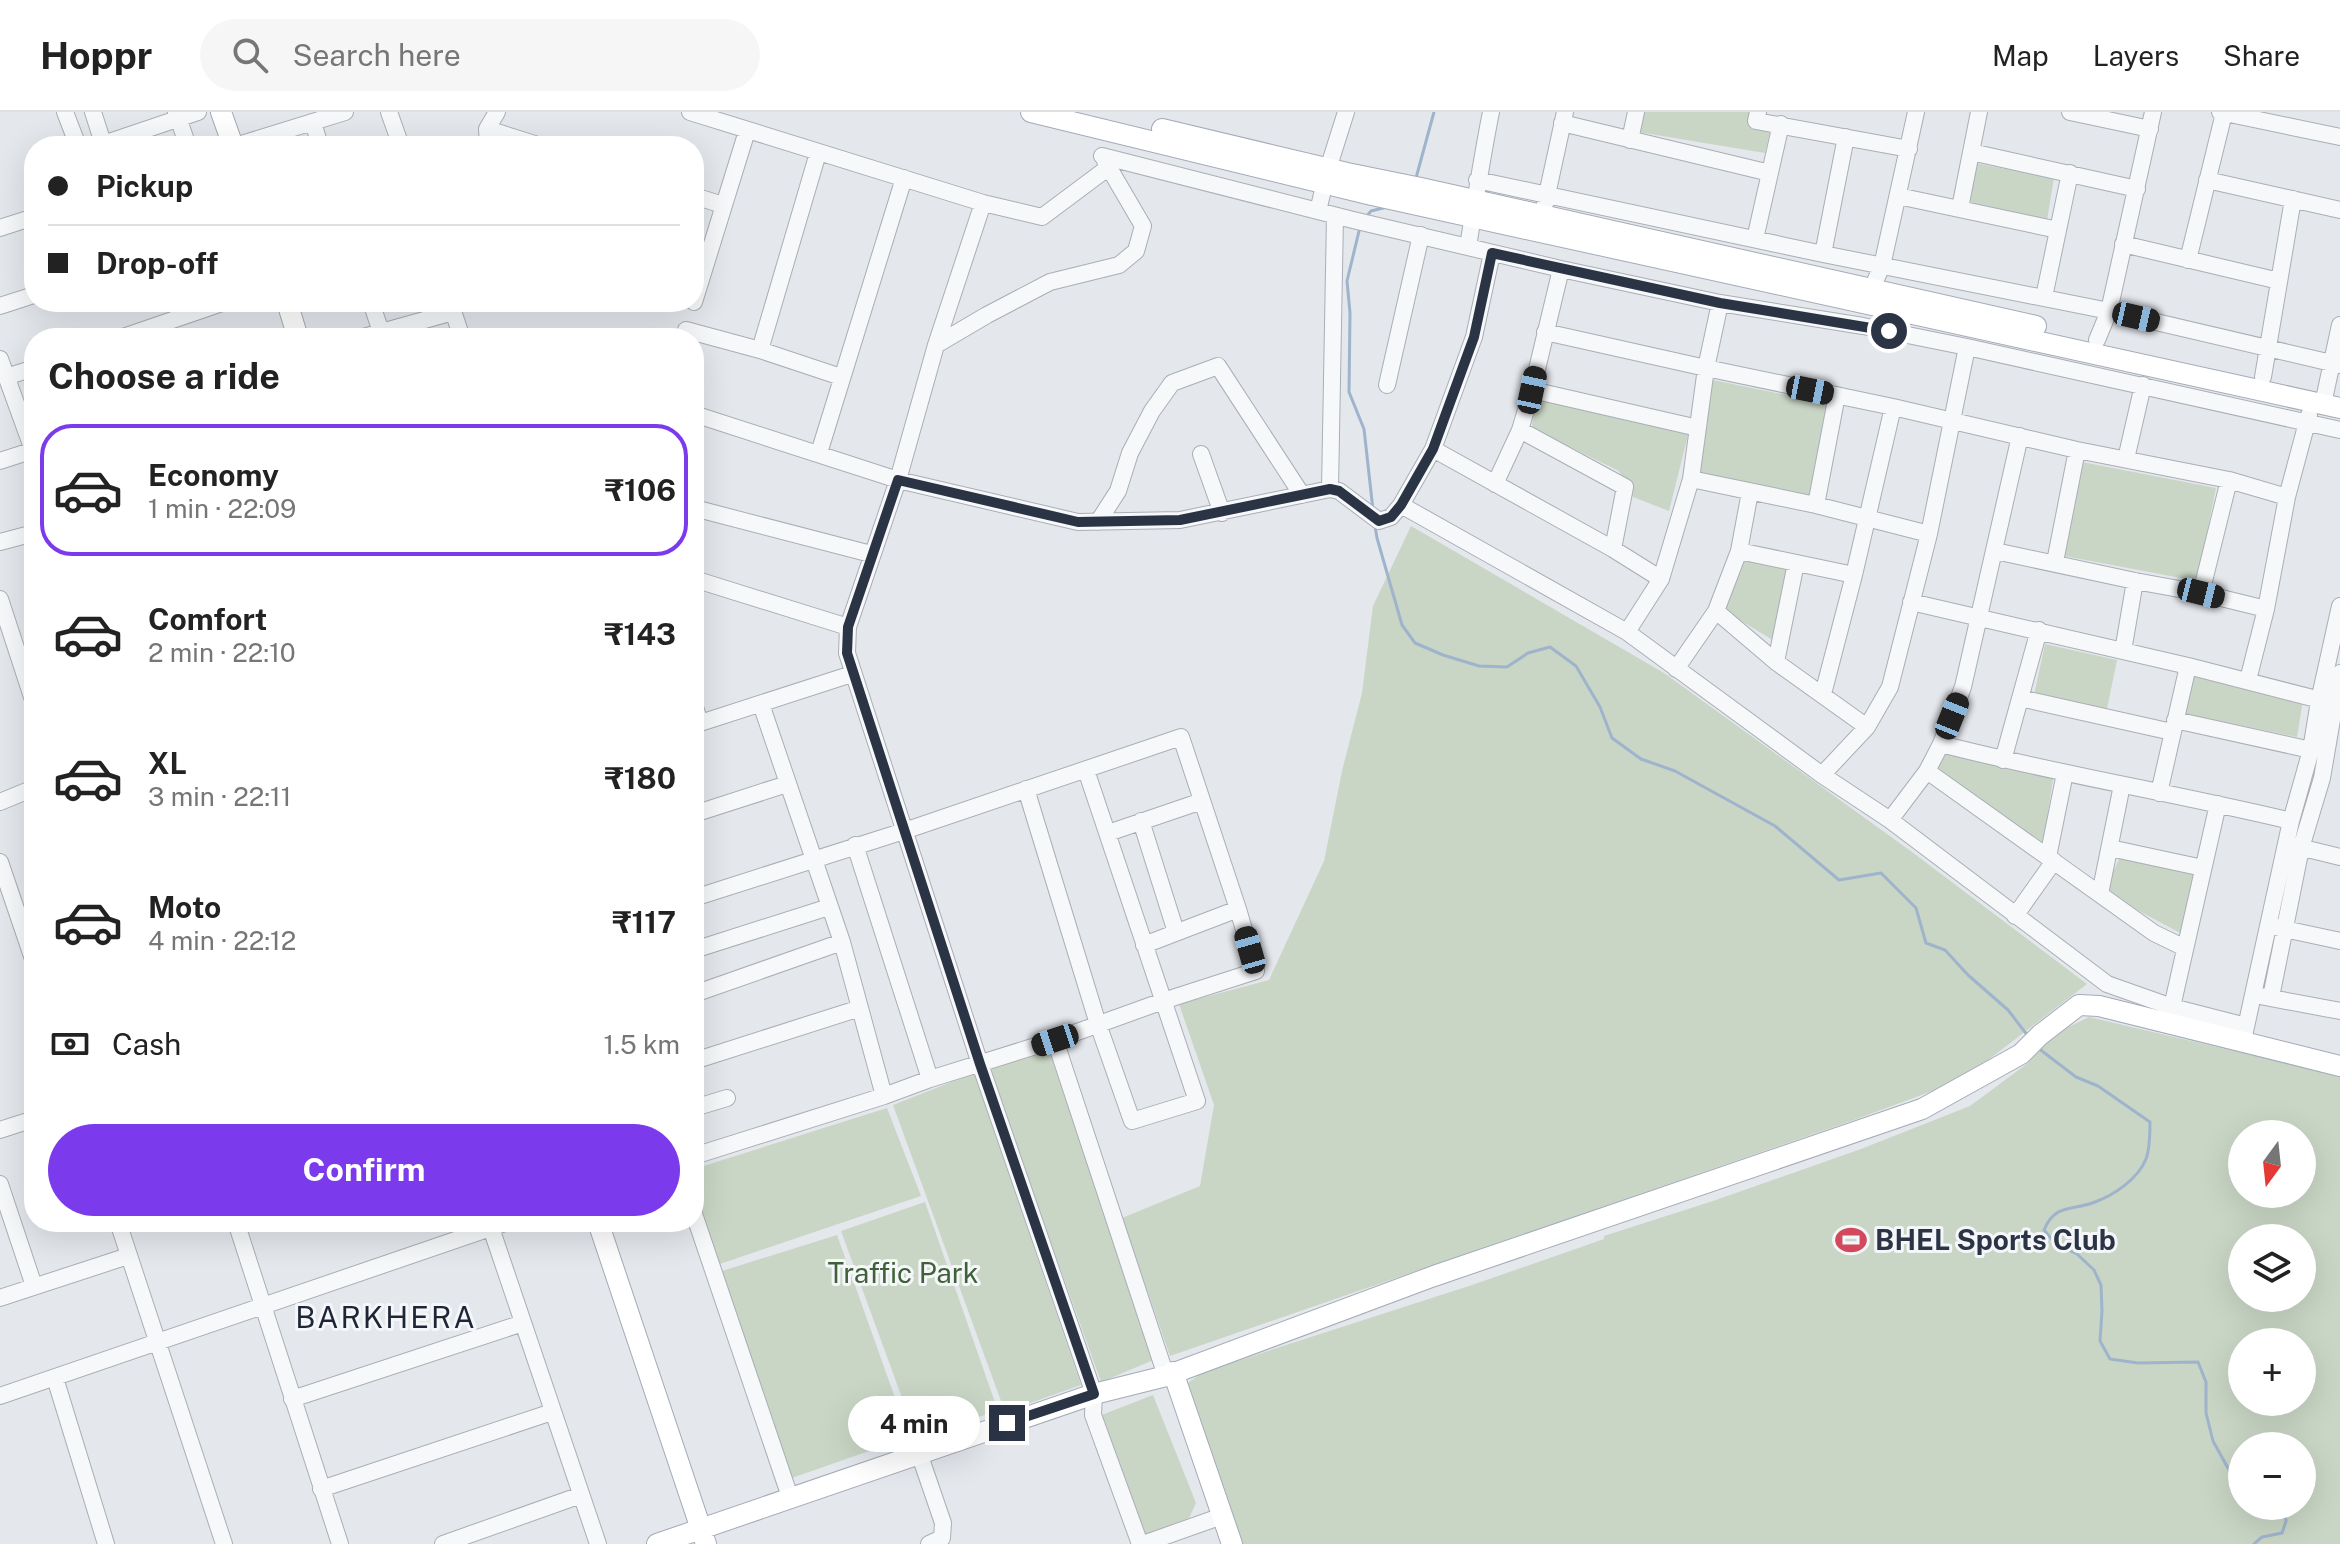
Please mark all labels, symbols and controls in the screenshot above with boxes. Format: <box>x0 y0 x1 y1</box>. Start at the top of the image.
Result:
search box <box>200 19 760 91</box>
text: Hoppr <box>40 33 152 78</box>
icon: search <box>228 33 272 77</box>
text: Search here <box>292 37 461 73</box>
text: Map <box>1992 39 2049 72</box>
text: Layers <box>2093 39 2179 72</box>
text: Share <box>2223 39 2300 72</box>
text: Pickup <box>96 168 193 204</box>
text: Drop-off <box>96 245 218 281</box>
car <box>2110 300 2162 334</box>
route start <box>1871 313 1907 349</box>
text: Choose a ride <box>48 355 280 397</box>
car <box>1515 364 1549 416</box>
car <box>1784 374 1836 406</box>
icon: car <box>52 454 124 526</box>
text: Economy <box>148 457 279 493</box>
text: ₹106 <box>605 472 676 508</box>
text: 1 min · 22:09 <box>148 493 296 524</box>
car <box>2175 576 2227 610</box>
icon: car <box>52 598 124 670</box>
text: Comfort <box>148 601 267 637</box>
text: ₹143 <box>604 616 676 652</box>
text: 2 min · 22:10 <box>148 637 296 668</box>
car <box>1932 689 1972 743</box>
icon: car <box>52 742 124 814</box>
text: XL <box>148 745 187 781</box>
text: ₹180 <box>604 760 676 796</box>
text: 3 min · 22:11 <box>148 781 291 812</box>
icon: car <box>52 886 124 958</box>
text: Moto <box>148 889 221 925</box>
text: ₹117 <box>612 904 676 940</box>
car <box>1232 924 1268 976</box>
text: 4 min · 22:12 <box>148 925 296 956</box>
car <box>1028 1021 1082 1059</box>
icon: cash <box>48 1022 92 1066</box>
text: Cash <box>112 1026 181 1062</box>
text: 1.5 km <box>604 1029 680 1060</box>
north arrow <box>2228 1120 2316 1208</box>
map controls <box>2228 1120 2316 1520</box>
button: Confirm <box>48 1124 680 1216</box>
sports icon: BHEL Sports Club <box>1834 1223 1868 1257</box>
place label: BHEL Sports Club <box>1875 1223 2116 1256</box>
button: layers <box>2228 1224 2316 1312</box>
park label: Traffic Park <box>828 1256 978 1289</box>
district label: BARKHERA <box>295 1299 477 1335</box>
button: + <box>2228 1328 2316 1416</box>
callout: 4 min <box>847 1395 979 1451</box>
route end <box>989 1405 1025 1441</box>
text: 4 min <box>880 1408 948 1439</box>
button: − <box>2228 1432 2316 1520</box>

